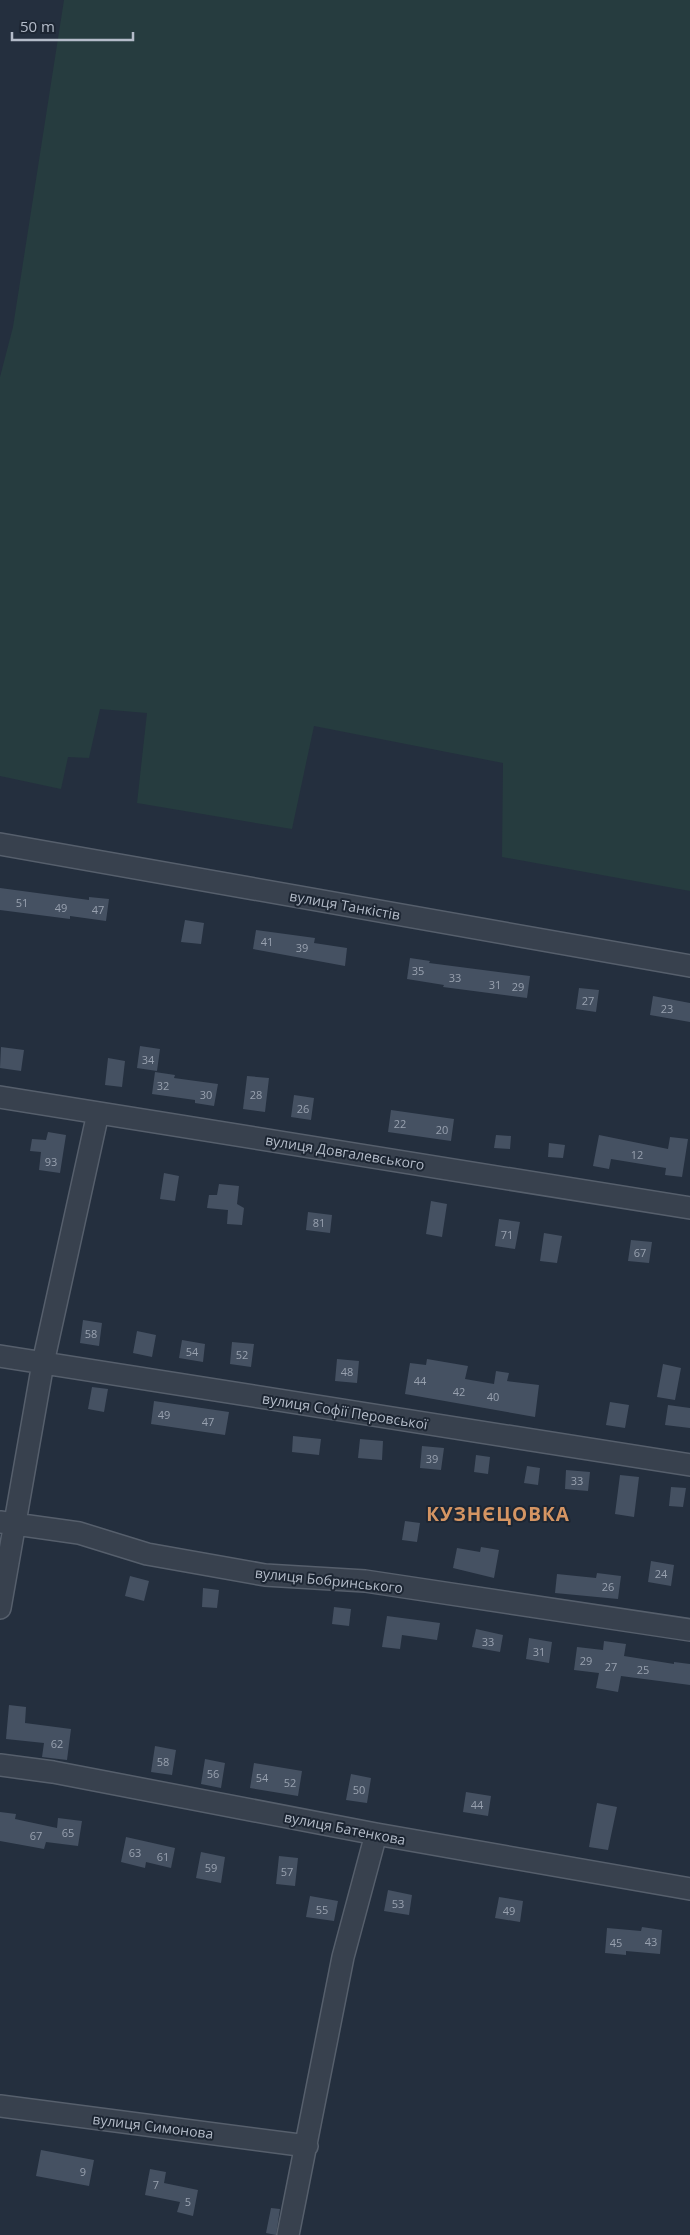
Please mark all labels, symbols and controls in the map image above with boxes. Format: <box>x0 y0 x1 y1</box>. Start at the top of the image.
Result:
scale bar <box>12 10 134 42</box>
text: 50 m <box>20 16 55 36</box>
street label: вулиця Танкістів <box>288 886 402 924</box>
house number: 51 <box>16 895 28 910</box>
house number: 49 <box>55 900 67 915</box>
house number: 47 <box>92 902 104 917</box>
house number: 41 <box>261 934 273 949</box>
house number: 39 <box>296 940 308 955</box>
house number: 35 <box>412 963 424 978</box>
house number: 33 <box>449 970 461 985</box>
house number: 31 <box>489 977 501 992</box>
house number: 29 <box>512 979 524 994</box>
house number: 27 <box>582 993 594 1008</box>
house number: 23 <box>661 1001 673 1016</box>
house number: 34 <box>142 1052 155 1067</box>
house number: 32 <box>157 1078 169 1093</box>
house number: 30 <box>200 1087 212 1102</box>
house number: 28 <box>250 1087 262 1102</box>
house number: 26 <box>297 1101 309 1116</box>
house number: 22 <box>394 1116 406 1131</box>
house number: 20 <box>436 1122 448 1137</box>
street label: вулиця Довгалевського <box>264 1130 426 1174</box>
house number: 12 <box>631 1147 643 1162</box>
house number: 93 <box>45 1154 57 1169</box>
house number: 81 <box>313 1215 325 1230</box>
house number: 71 <box>501 1227 513 1242</box>
house number: 67 <box>634 1245 646 1260</box>
house number: 58 <box>85 1326 97 1341</box>
house number: 54 <box>186 1344 199 1359</box>
house number: 52 <box>236 1347 248 1362</box>
house number: 48 <box>341 1364 353 1379</box>
house number: 44 <box>414 1373 427 1388</box>
house number: 42 <box>453 1384 465 1399</box>
street label: вулиця Софії Перовської <box>261 1389 430 1434</box>
house number: 40 <box>487 1389 499 1404</box>
house number: 49 <box>158 1407 170 1422</box>
house number: 47 <box>202 1414 214 1429</box>
house number: 39 <box>426 1451 438 1466</box>
house number: 33 <box>571 1473 583 1488</box>
district label: КУЗНЄЦОВКА <box>426 1501 570 1527</box>
street label: вулиця Бобринського <box>254 1563 404 1597</box>
house number: 24 <box>655 1566 668 1581</box>
house number: 26 <box>602 1579 614 1594</box>
house number: 33 <box>482 1634 494 1649</box>
house number: 31 <box>533 1644 545 1659</box>
house number: 29 <box>580 1653 592 1668</box>
house number: 27 <box>605 1659 617 1674</box>
house number: 25 <box>637 1662 649 1677</box>
house number: 62 <box>51 1736 63 1751</box>
house number: 58 <box>157 1754 169 1769</box>
house number: 56 <box>207 1766 219 1781</box>
house number: 54 <box>256 1770 269 1785</box>
house number: 52 <box>284 1775 296 1790</box>
house number: 50 <box>353 1782 365 1797</box>
house number: 44 <box>471 1797 484 1812</box>
street label: вулиця Батенкова <box>283 1807 407 1849</box>
house number: 65 <box>62 1825 74 1840</box>
house number: 67 <box>30 1828 42 1843</box>
house number: 63 <box>129 1845 141 1860</box>
house number: 61 <box>157 1849 169 1864</box>
house number: 59 <box>205 1860 217 1875</box>
house number: 57 <box>281 1864 293 1879</box>
house number: 53 <box>392 1896 404 1911</box>
house number: 55 <box>316 1902 328 1917</box>
house number: 49 <box>503 1903 515 1918</box>
house number: 43 <box>645 1934 657 1949</box>
house number: 45 <box>610 1935 622 1950</box>
street label: вулиця Симонова <box>91 2109 215 2143</box>
house number: 9 <box>80 2164 86 2179</box>
house number: 7 <box>153 2177 159 2192</box>
house number: 5 <box>185 2194 191 2209</box>

